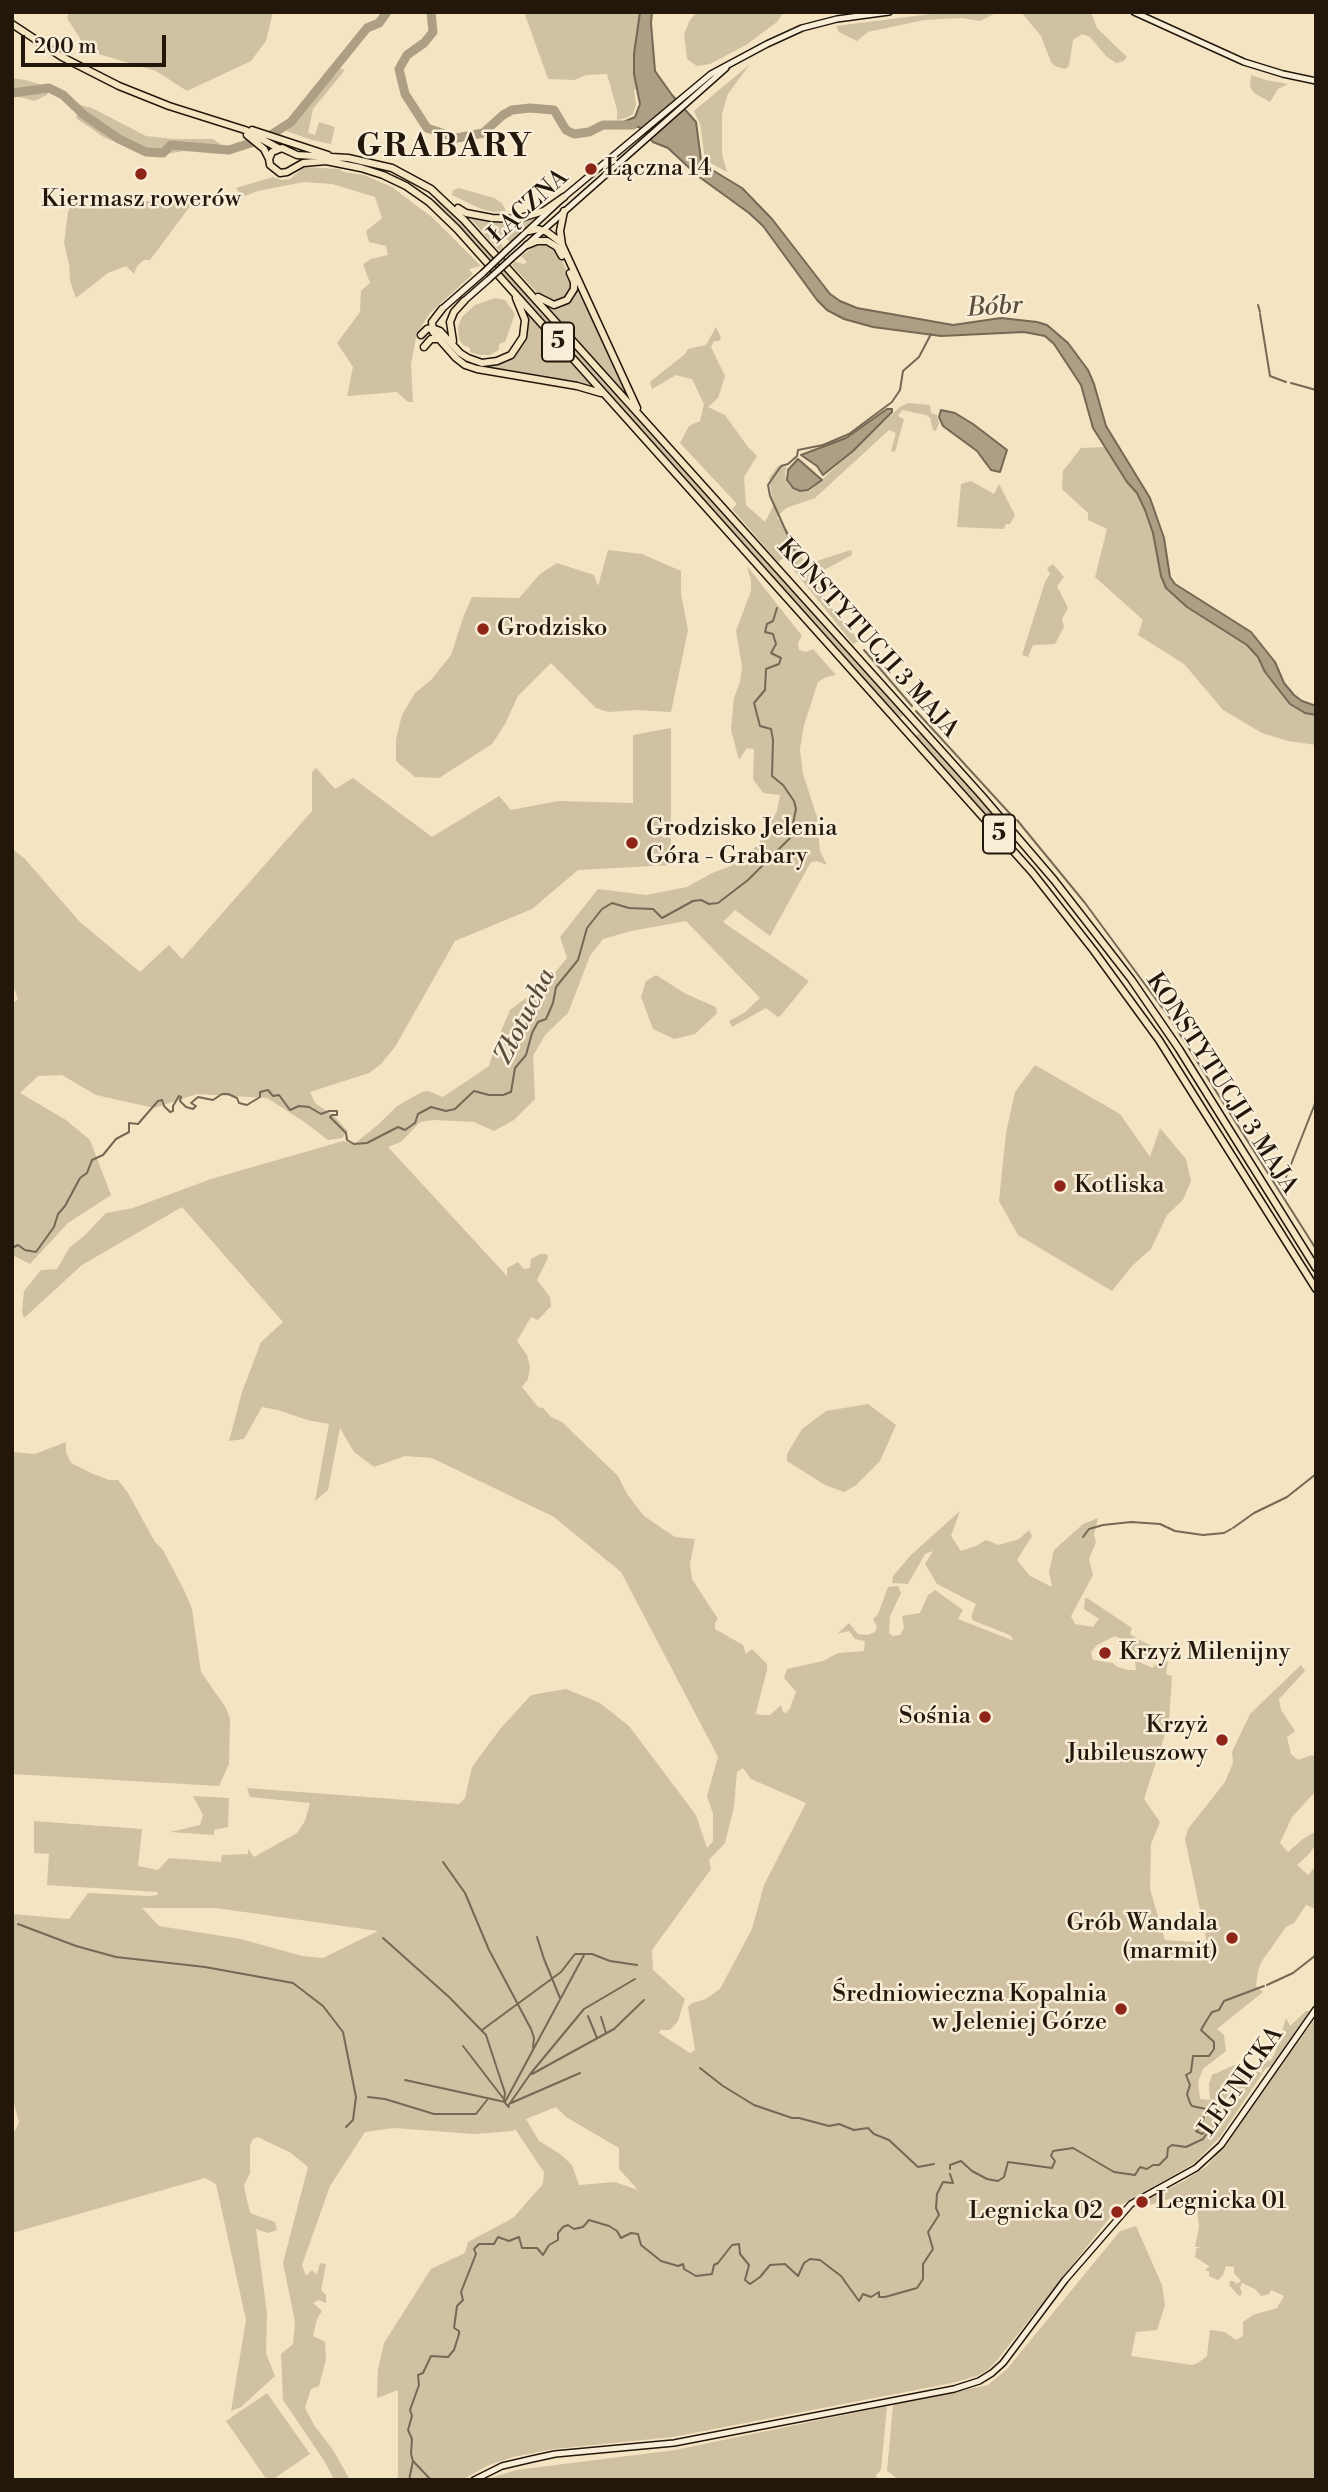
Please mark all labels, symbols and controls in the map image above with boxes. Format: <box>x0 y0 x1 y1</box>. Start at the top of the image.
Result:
scale bar <box>24 21 170 65</box>
text: 200 m <box>34 34 97 60</box>
district label: GRABARY <box>357 129 533 167</box>
place label: Łączna 14 <box>605 155 712 183</box>
marker: Łączna 14 <box>583 161 599 177</box>
street label: ŁĄCZNA <box>483 164 575 250</box>
marker: Kiermasz rowerów <box>133 166 149 182</box>
place label: Kiermasz rowerów <box>41 186 241 214</box>
water label: Bóbr <box>966 291 1024 325</box>
road number: 5 <box>542 322 574 362</box>
street label: KONSTYTUCJI 3 MAJA <box>770 533 964 745</box>
place label: Grodzisko <box>497 615 608 643</box>
marker: Grodzisko <box>475 621 491 637</box>
road number: 5 <box>983 814 1015 854</box>
place label: Grodzisko Jelenia Góra - Grabary <box>646 815 837 871</box>
marker: Grodzisko Jelenia Góra - Grabary <box>624 835 640 851</box>
water label: Złotucha <box>489 964 563 1070</box>
street label: KONSTYTUCJI 3 MAJA <box>1139 968 1303 1200</box>
place label: Kotliska <box>1074 1172 1164 1200</box>
marker: Kotliska <box>1052 1178 1068 1194</box>
place label: Krzyż Milenijny <box>1119 1639 1290 1667</box>
marker: Krzyż Milenijny <box>1097 1645 1113 1661</box>
place label: Sośnia <box>899 1703 971 1731</box>
marker: Sośnia <box>977 1709 993 1725</box>
place label: Krzyż Jubileuszowy <box>1066 1712 1208 1768</box>
marker: Krzyż Jubileuszowy <box>1214 1732 1230 1748</box>
place label: Grób Wandala (marmit) <box>1066 1910 1218 1966</box>
marker: Grób Wandala (marmit) <box>1224 1930 1240 1946</box>
place label: Średniowieczna Kopalnia w Jeleniej Górze <box>832 1981 1107 2037</box>
marker: Średniowieczna Kopalnia w Jeleniej Górze <box>1113 2001 1129 2017</box>
street label: LEGNICKA <box>1194 2022 1290 2142</box>
place label: Legnicka 01 <box>1156 2188 1287 2216</box>
marker: Legnicka 01 <box>1134 2194 1150 2210</box>
place label: Legnicka 02 <box>969 2198 1103 2226</box>
marker: Legnicka 02 <box>1109 2204 1125 2220</box>

